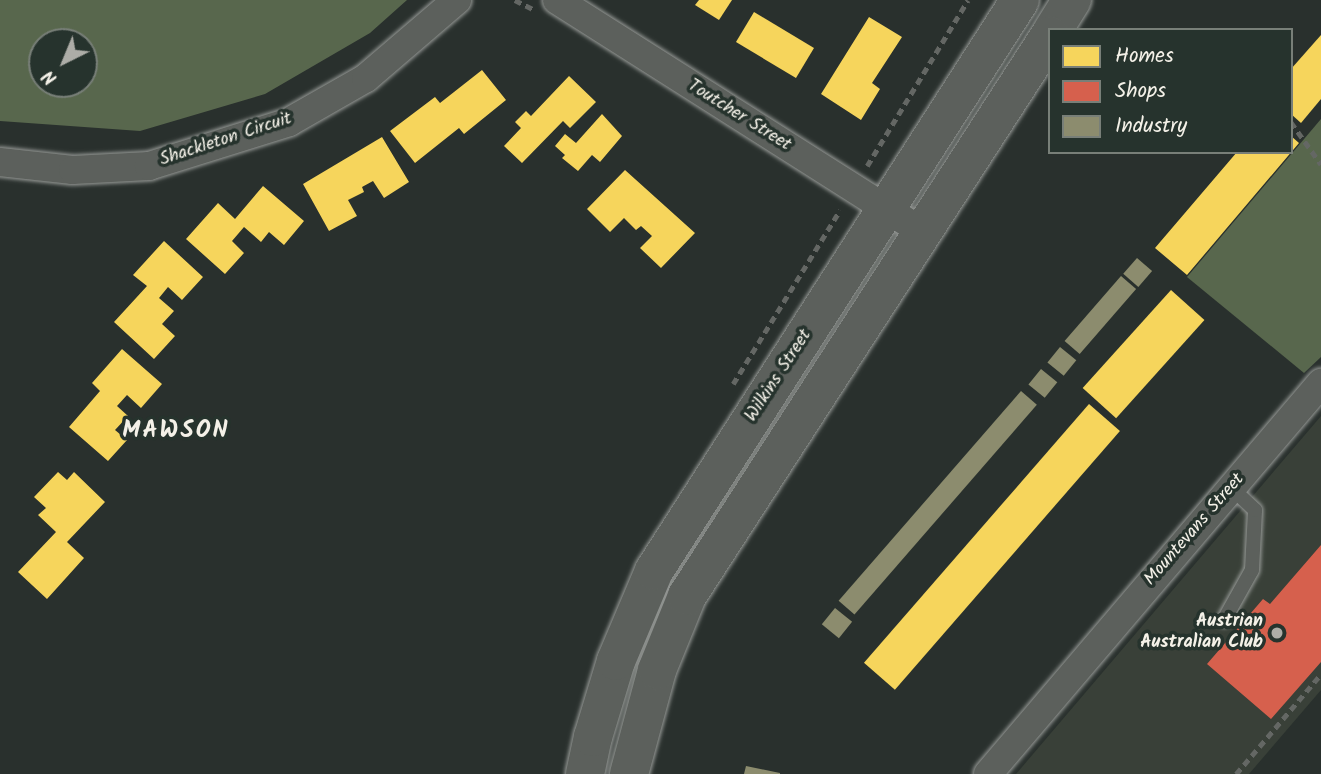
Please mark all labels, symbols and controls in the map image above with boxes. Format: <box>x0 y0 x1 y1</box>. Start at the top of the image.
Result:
north arrow <box>28 28 98 98</box>
legend <box>1048 28 1293 154</box>
text: Homes <box>1115 40 1174 73</box>
text: N <box>35 62 65 92</box>
text: Shops <box>1115 75 1166 108</box>
street label: Toutcher Street <box>683 76 795 156</box>
street label: Shackleton Circuit <box>157 108 295 172</box>
text: Industry <box>1115 110 1187 143</box>
street label: Wilkins Street <box>741 326 817 426</box>
district label: MAWSON <box>123 417 229 445</box>
street label: Mountevans Street <box>1140 469 1250 591</box>
place label: Austrian Australian Club <box>1140 612 1263 654</box>
marker: Austrian Australian Club <box>1269 625 1285 641</box>

